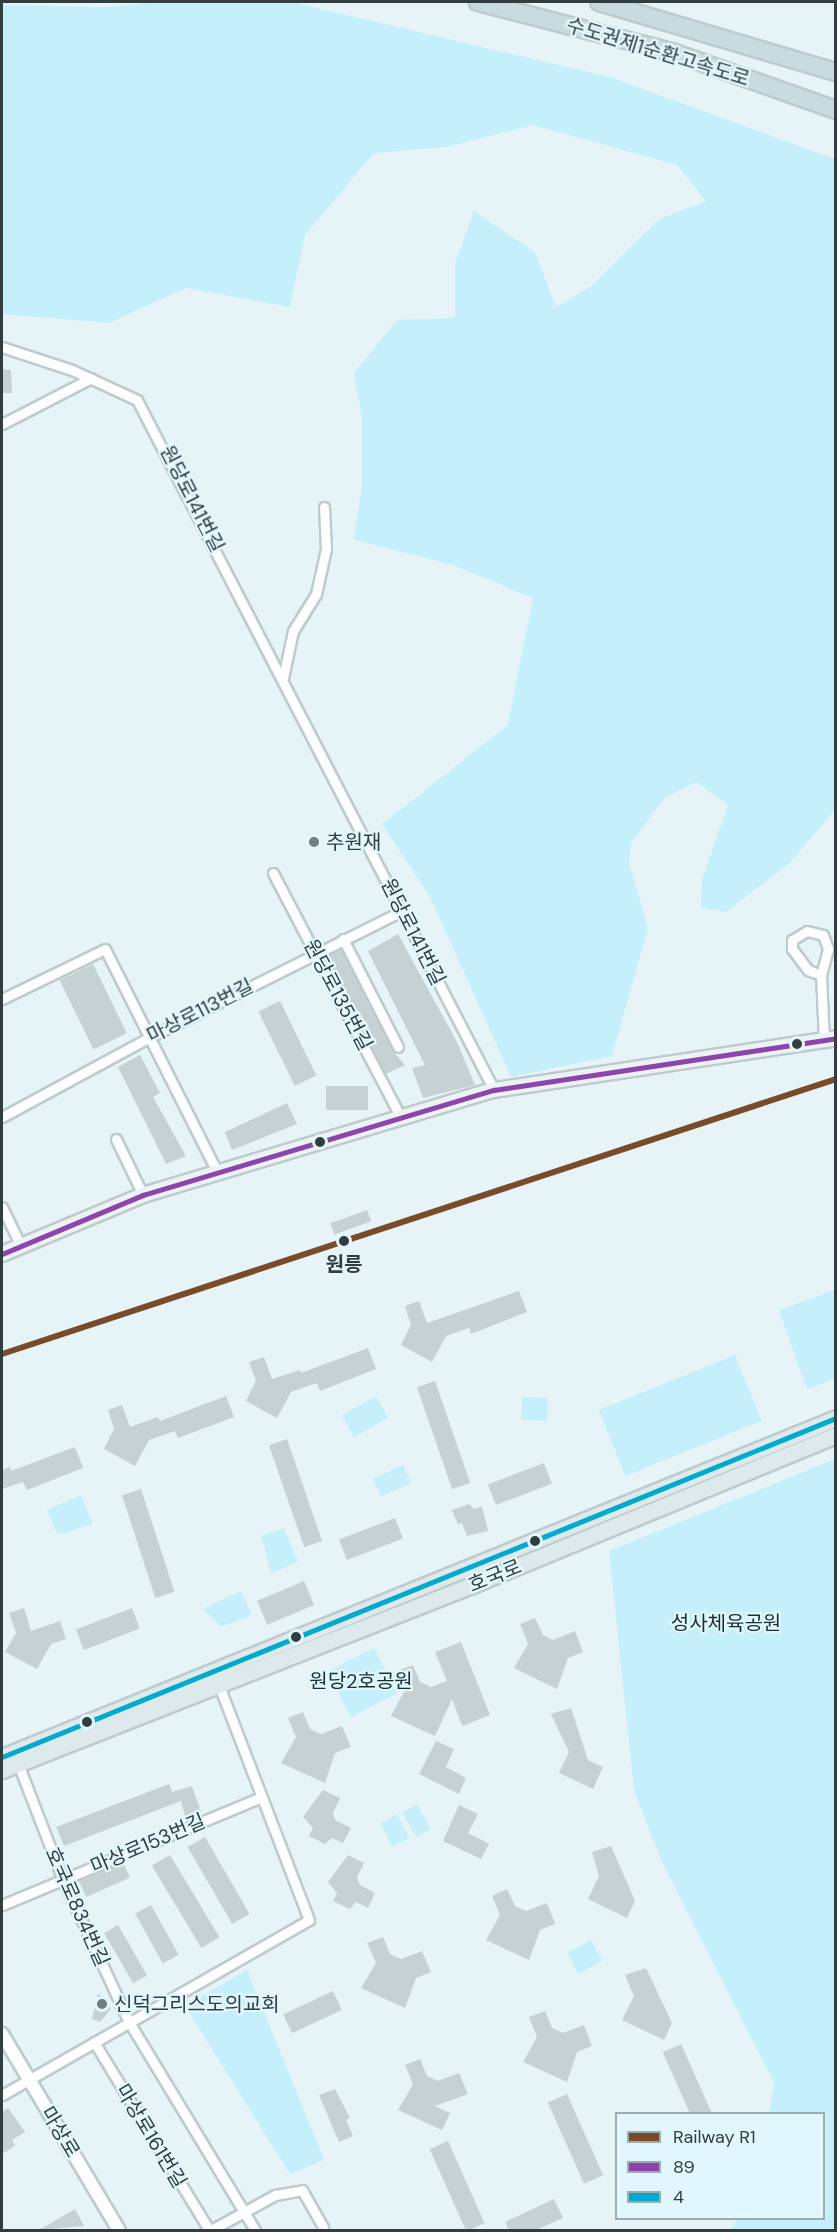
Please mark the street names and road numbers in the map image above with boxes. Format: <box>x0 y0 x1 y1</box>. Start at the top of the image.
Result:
street label: 수도권제1순환고속도로 <box>564 13 752 91</box>
street label: 원당로141번길 <box>155 442 229 556</box>
street label: 원당로141번길 <box>376 875 450 989</box>
street label: 원당로135번길 <box>299 935 377 1055</box>
street label: 마상로113번길 <box>143 974 257 1048</box>
street label: 호국로 <box>465 1555 525 1597</box>
street label: 마상로153번길 <box>87 1809 209 1879</box>
street label: 호국로834번길 <box>40 1844 114 1970</box>
street label: 마상로161번길 <box>111 2080 191 2192</box>
street label: 마상로 <box>35 2102 85 2162</box>

